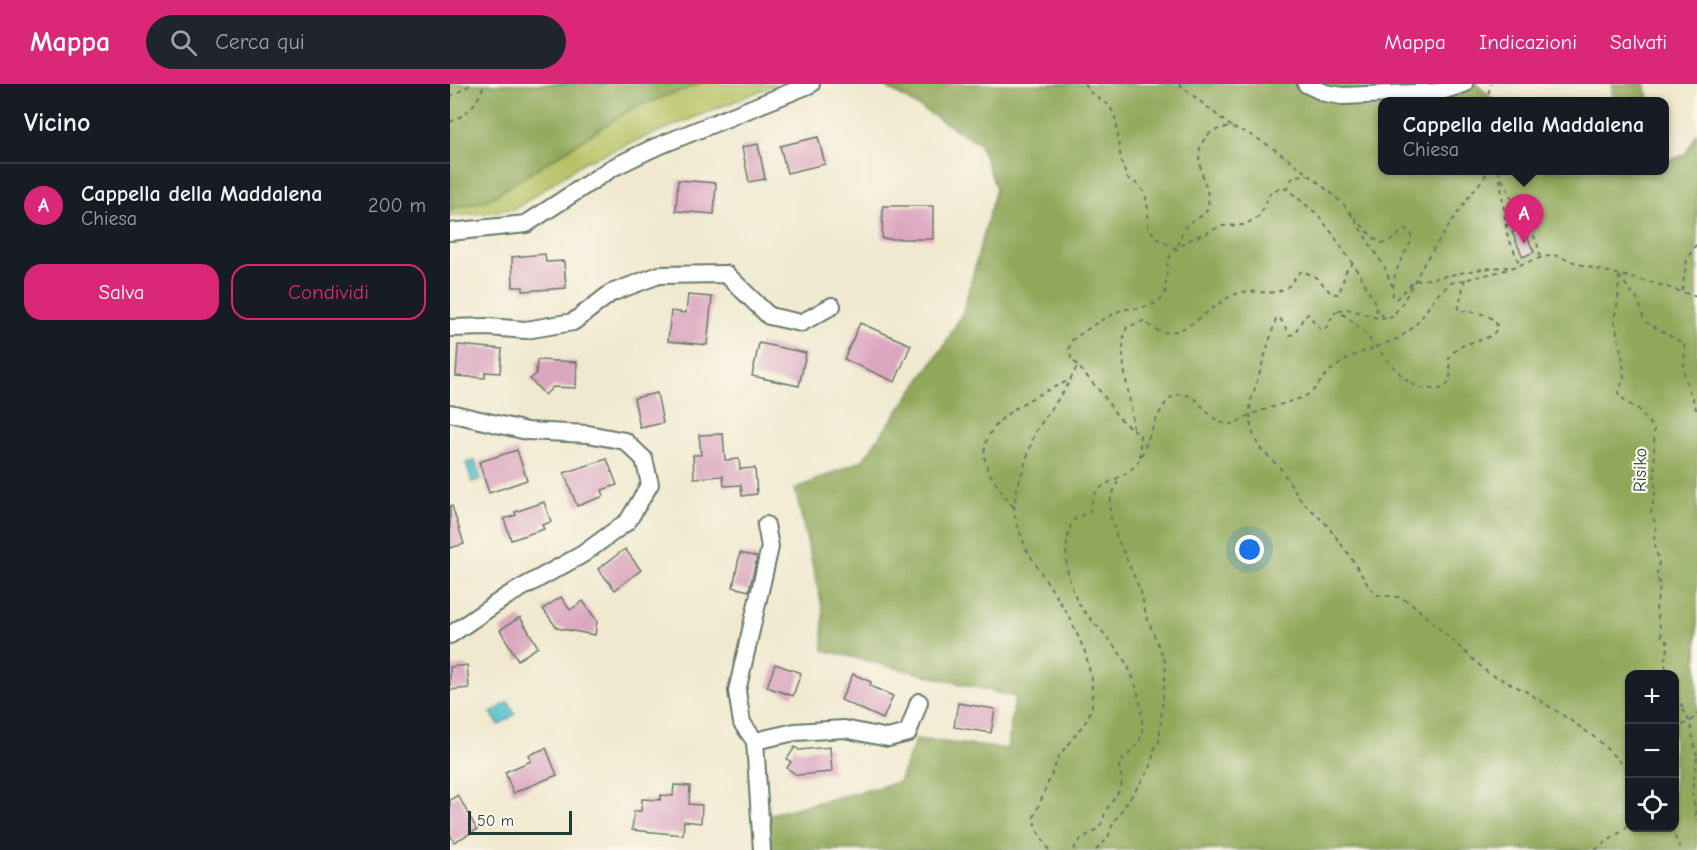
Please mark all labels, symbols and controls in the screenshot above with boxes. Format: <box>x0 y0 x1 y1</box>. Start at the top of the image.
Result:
search box <box>146 15 566 69</box>
text: Mappa <box>30 26 110 58</box>
icon: search <box>167 26 200 59</box>
text: Cerca qui <box>215 29 305 55</box>
text: Mappa <box>1384 30 1446 54</box>
text: Indicazioni <box>1479 30 1577 54</box>
text: Salvati <box>1610 30 1667 54</box>
popup <box>1378 97 1669 175</box>
text: Vicino <box>24 108 90 138</box>
text: Cappella della Maddalena <box>1403 112 1644 138</box>
text: Chiesa <box>1403 138 1459 161</box>
text: Cappella della Maddalena <box>81 181 322 207</box>
text: A <box>38 194 49 217</box>
text: 200 m <box>368 194 426 217</box>
pin: A <box>1504 194 1544 244</box>
text: Chiesa <box>81 207 137 230</box>
button: Salva <box>24 264 219 320</box>
button: Condividi <box>231 264 426 320</box>
street label: Risiko <box>1630 448 1651 492</box>
your location <box>1235 535 1264 564</box>
map controls <box>1625 670 1679 832</box>
button: + <box>1625 670 1679 724</box>
button: − <box>1625 724 1679 778</box>
button: locate <box>1625 778 1679 832</box>
scale bar <box>468 808 572 836</box>
text: 50 m <box>477 812 514 830</box>

